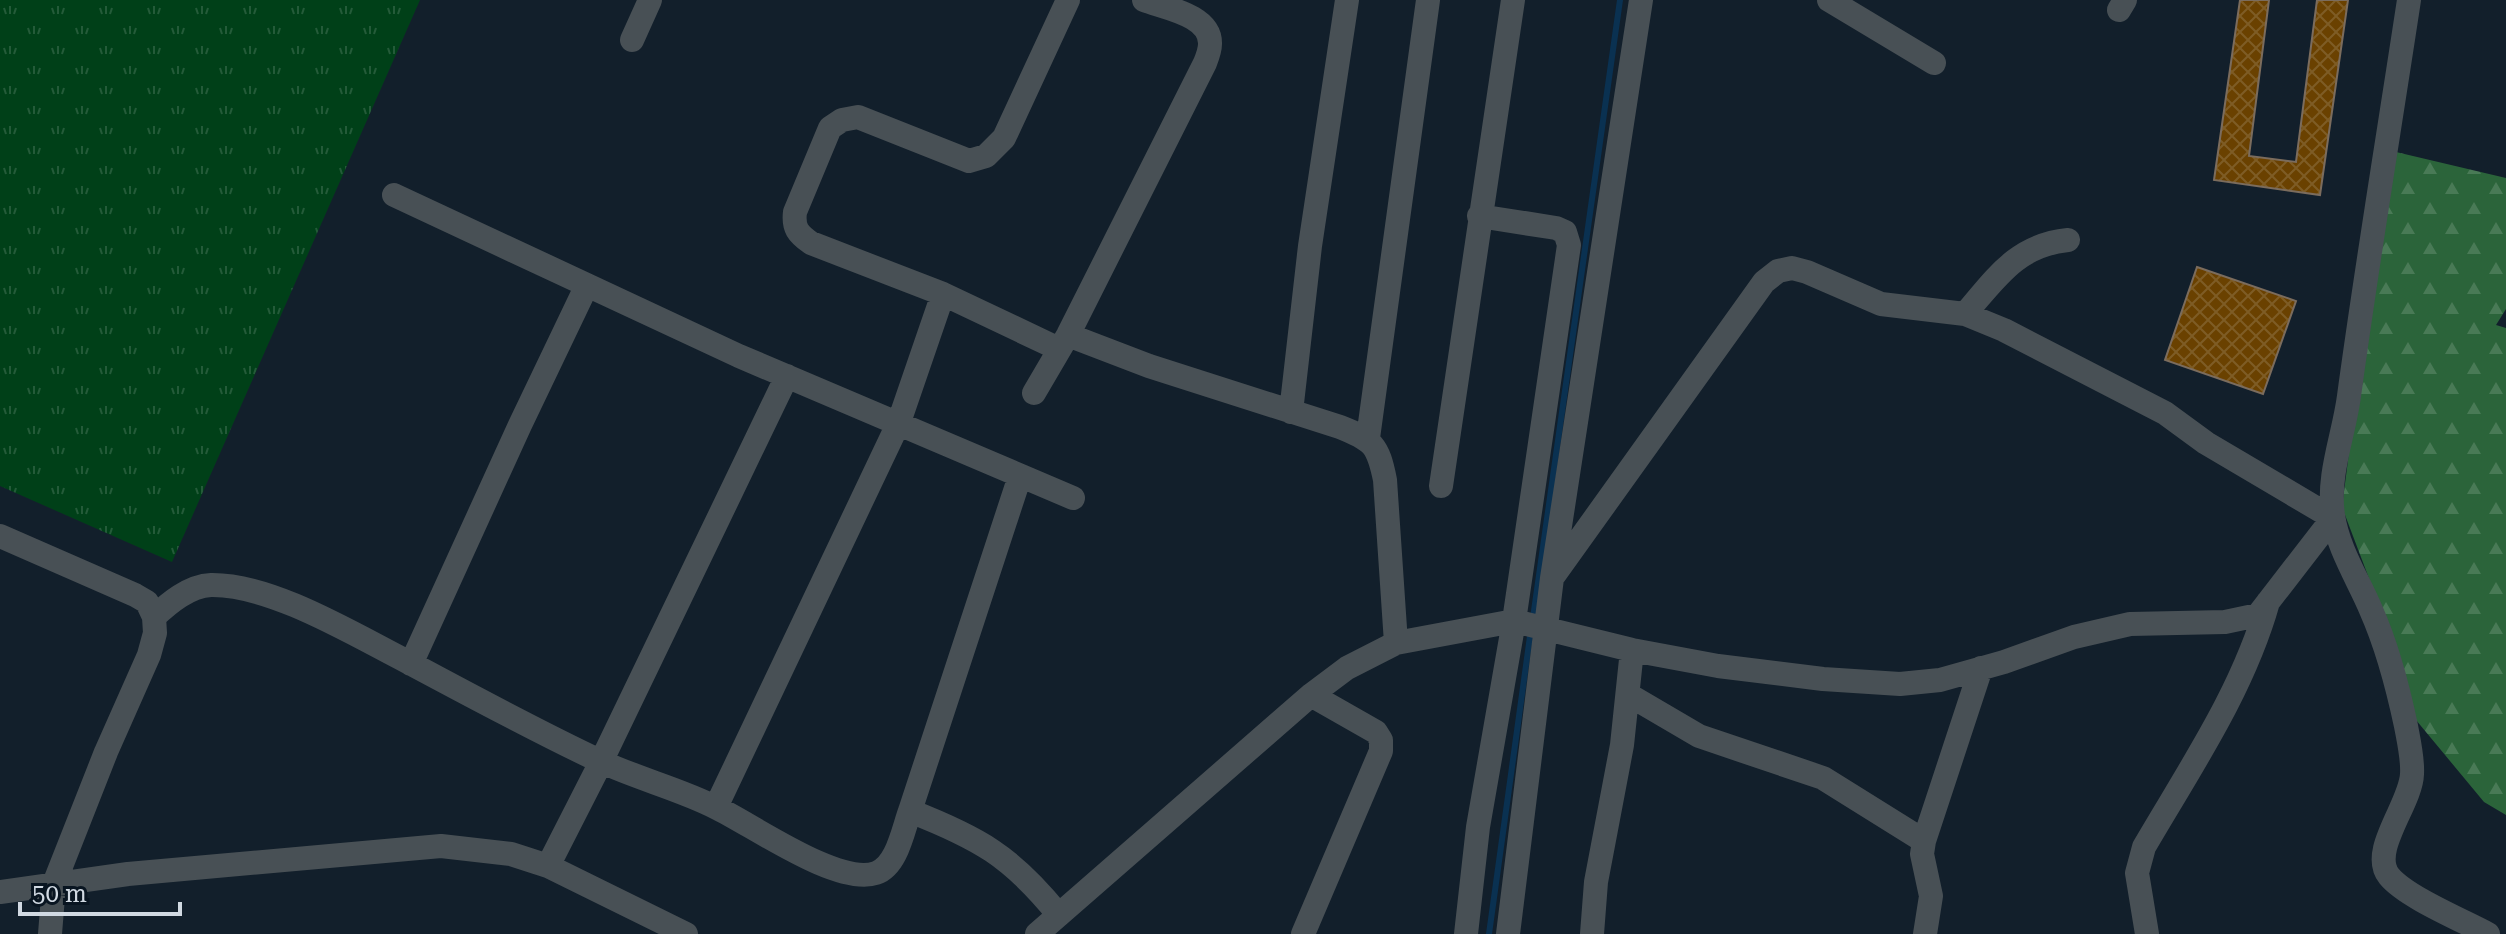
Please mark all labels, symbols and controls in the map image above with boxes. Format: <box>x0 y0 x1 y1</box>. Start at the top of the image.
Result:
scale bar <box>20 866 180 916</box>
text: 50 m <box>32 880 87 908</box>

